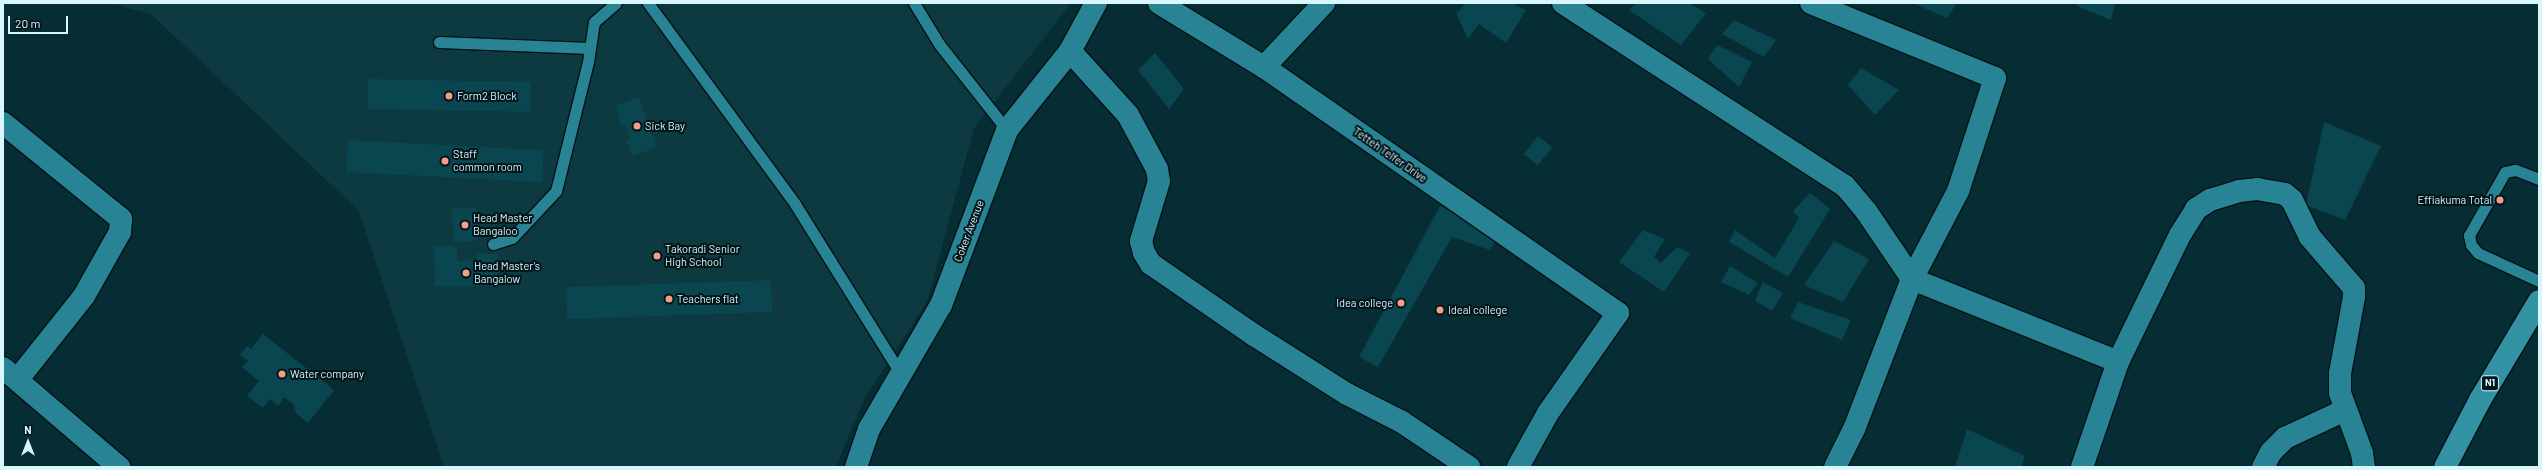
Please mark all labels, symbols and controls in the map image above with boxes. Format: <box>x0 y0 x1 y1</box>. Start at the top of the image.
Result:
scale bar <box>10 8 70 34</box>
text: 20 m <box>15 16 41 30</box>
place label: Form2 Block <box>457 89 517 103</box>
marker: Form2 Block <box>444 91 454 101</box>
place label: Sick Bay <box>645 119 685 133</box>
marker: Sick Bay <box>632 121 642 131</box>
street label: Tetteh Telfer Drive <box>1351 125 1429 185</box>
place label: Staff common room <box>453 148 522 174</box>
marker: Staff common room <box>440 156 450 166</box>
place label: Effiakuma Total <box>2417 193 2492 207</box>
marker: Effiakuma Total <box>2495 195 2505 205</box>
street label: Coker Avenue <box>951 198 987 264</box>
place label: Head Master Bangaloo <box>473 212 532 238</box>
marker: Head Master Bangaloo <box>460 220 470 230</box>
place label: Takoradi Senior High School <box>665 243 740 269</box>
marker: Takoradi Senior High School <box>652 251 662 261</box>
place label: Head Master's Bangalow <box>474 260 540 286</box>
marker: Head Master's Bangalow <box>461 268 471 278</box>
place label: Teachers flat <box>677 292 739 306</box>
marker: Teachers flat <box>664 294 674 304</box>
place label: Idea college <box>1336 296 1393 310</box>
marker: Idea college <box>1396 298 1406 308</box>
place label: Ideal college <box>1448 303 1507 317</box>
marker: Ideal college <box>1435 305 1445 315</box>
place label: Water company <box>290 367 364 381</box>
marker: Water company <box>277 369 287 379</box>
road number: N1 <box>2480 375 2500 391</box>
north arrow <box>8 422 48 462</box>
text: N <box>24 423 32 436</box>

